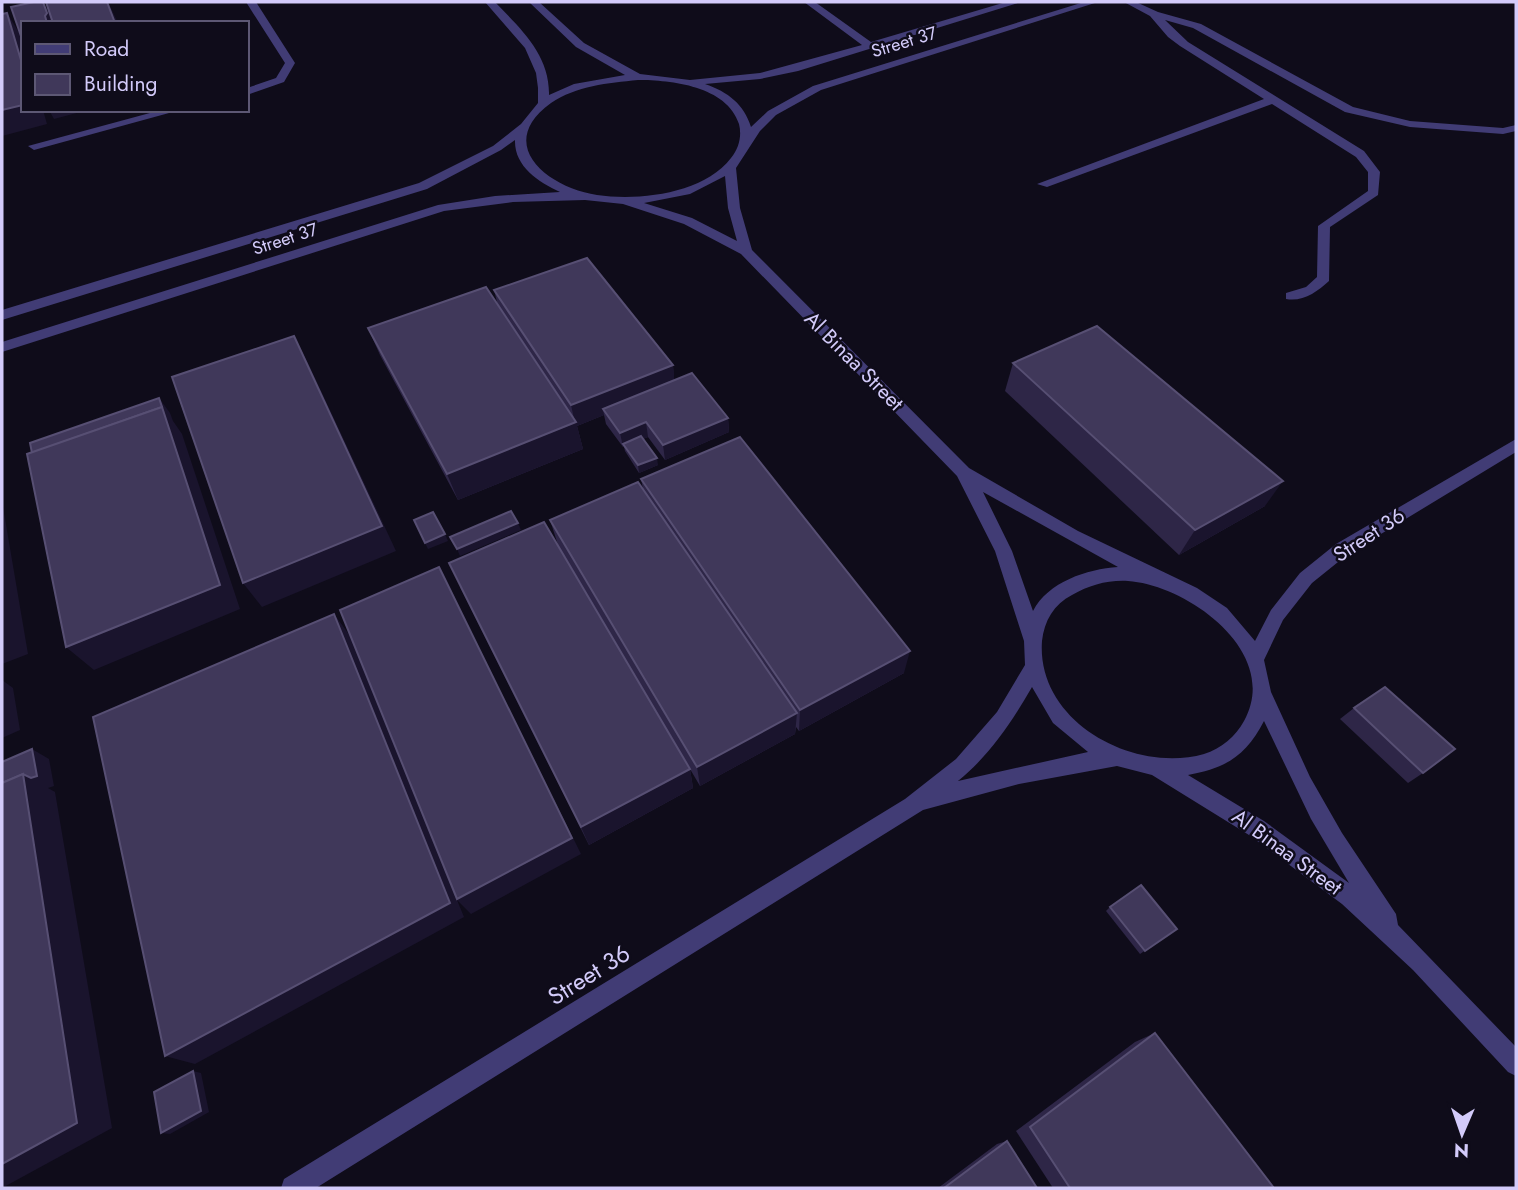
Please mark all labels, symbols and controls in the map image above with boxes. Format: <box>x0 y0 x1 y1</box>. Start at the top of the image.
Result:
street label: Street 37 <box>868 20 941 64</box>
legend <box>21 21 248 112</box>
text: Road <box>84 34 129 64</box>
text: Building <box>84 69 157 99</box>
street label: Street 37 <box>249 216 322 262</box>
street label: Al Binaa Street <box>797 304 911 418</box>
street label: Street 36 <box>1327 501 1411 569</box>
street label: Al Binaa Street <box>1226 802 1348 902</box>
street label: Street 36 <box>541 936 637 1014</box>
north arrow <box>1427 1099 1497 1169</box>
text: N <box>1453 1137 1469 1164</box>

